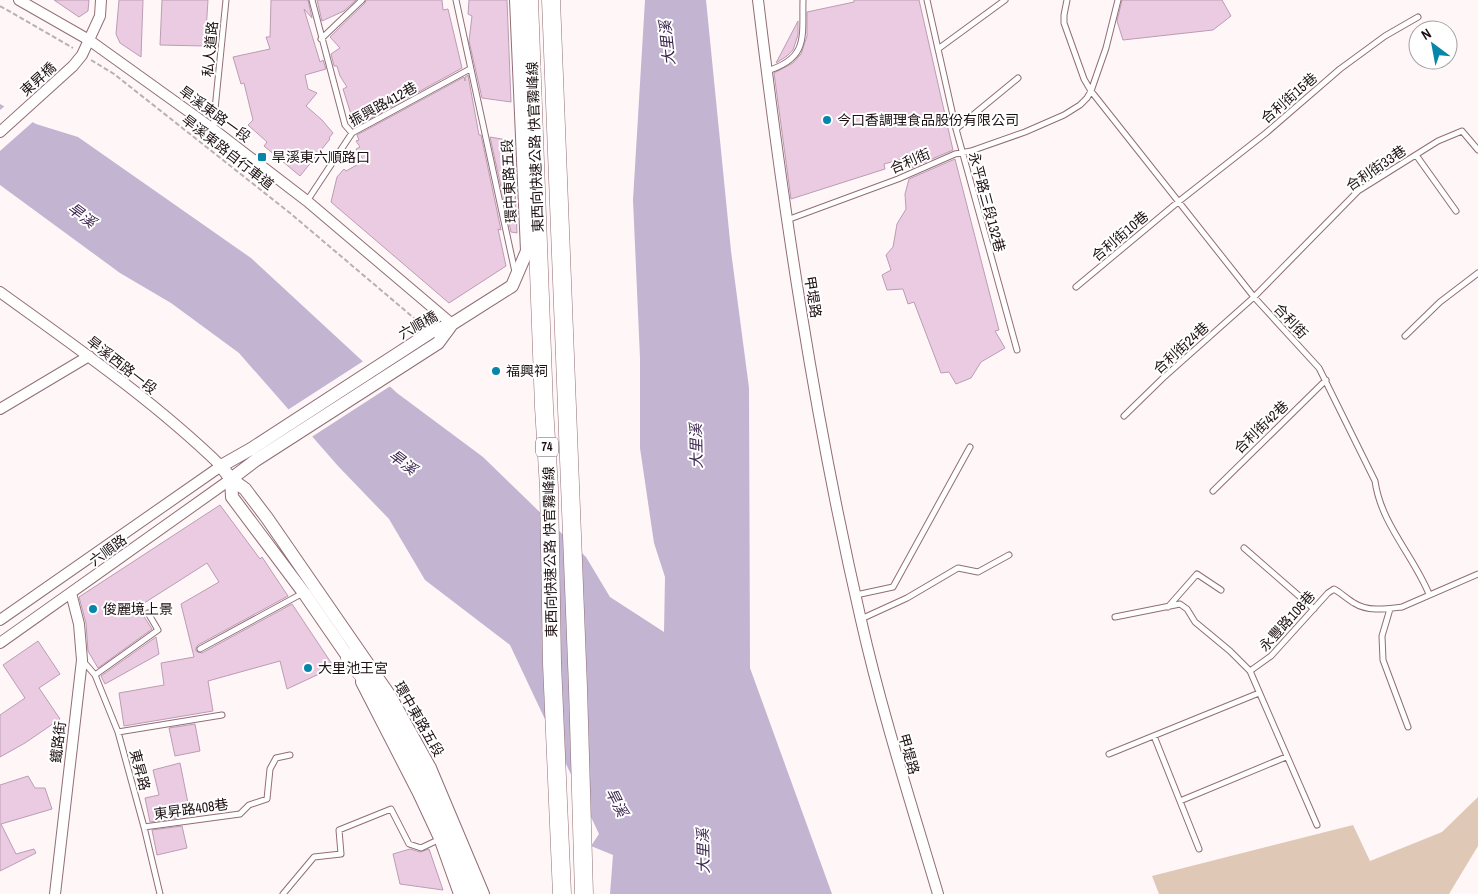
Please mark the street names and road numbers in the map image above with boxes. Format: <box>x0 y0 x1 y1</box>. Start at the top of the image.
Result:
street label: 私人道路 <box>199 20 221 78</box>
street label: 東昇橋 <box>16 58 60 100</box>
street label: 東西向快速公路 快官霧峰線 <box>523 61 547 233</box>
street label: 合利街15巷 <box>1257 69 1321 127</box>
street label: 振興路412巷 <box>346 78 420 130</box>
street label: 旱溪東路一段 <box>176 82 254 146</box>
street label: 旱溪東路自行車道 <box>178 110 278 194</box>
street label: 環中東路五段 <box>498 139 520 223</box>
street label: 合利街33巷 <box>1342 141 1410 195</box>
street label: 合利街 <box>887 145 933 177</box>
street label: 永平路三段132巷 <box>965 150 1009 254</box>
street label: 合利街10巷 <box>1088 207 1152 265</box>
street label: 甲堤路 <box>801 275 825 319</box>
street label: 合利街 <box>1270 300 1312 342</box>
street label: 六順橋 <box>395 307 441 343</box>
street label: 合利街24巷 <box>1149 318 1213 378</box>
street label: 旱溪西路一段 <box>83 332 161 398</box>
street label: 合利街42巷 <box>1230 397 1292 457</box>
road number: 74 <box>536 438 558 457</box>
street label: 東西向快速公路 快官霧峰線 <box>540 466 560 638</box>
street label: 六順路 <box>86 530 130 570</box>
street label: 永豐路108巷 <box>1255 587 1319 655</box>
street label: 環中東路五段 <box>390 678 448 760</box>
street label: 鐵路街 <box>47 720 69 764</box>
street label: 甲堤路 <box>895 731 923 777</box>
street label: 東昇路 <box>126 747 154 793</box>
street label: 東昇路408巷 <box>153 795 229 823</box>

